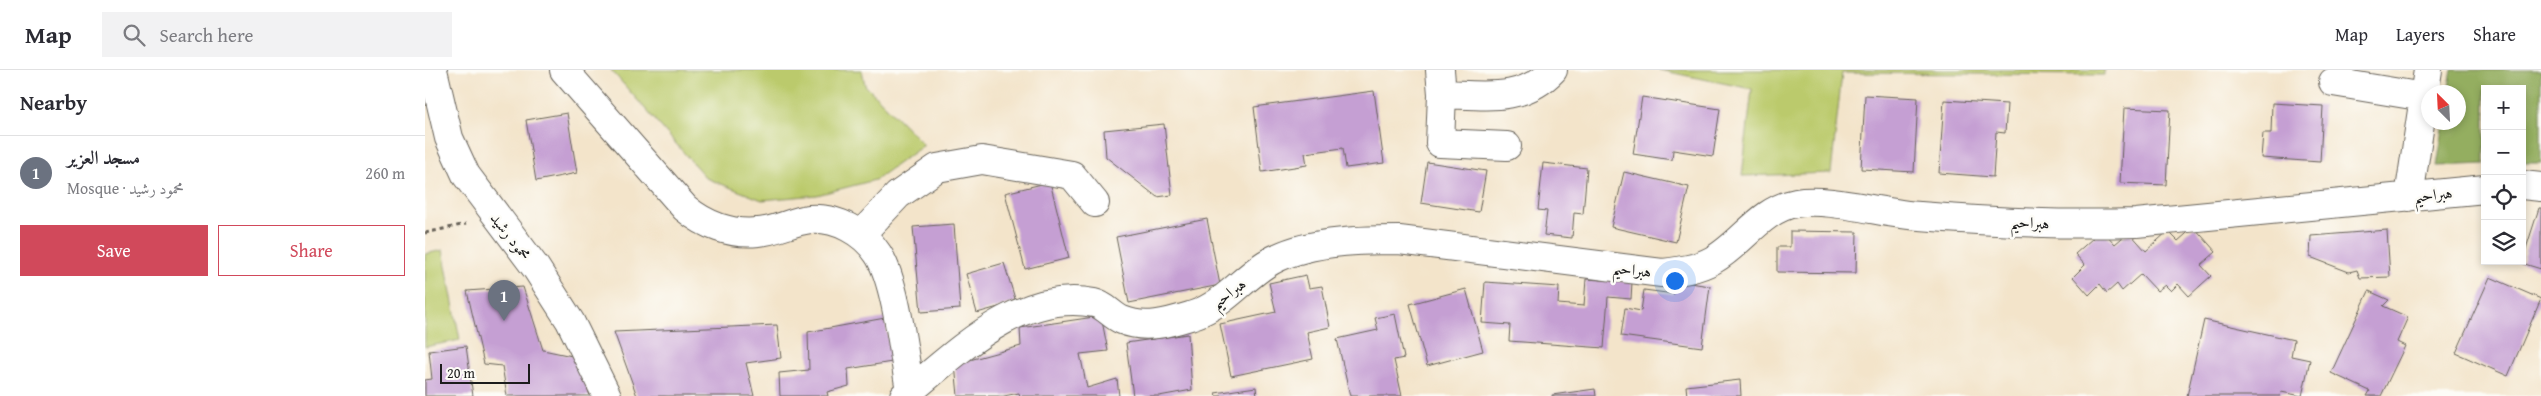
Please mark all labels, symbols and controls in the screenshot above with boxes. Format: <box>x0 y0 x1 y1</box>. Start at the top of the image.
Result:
search box <box>102 12 452 57</box>
text: Map <box>25 17 72 52</box>
icon: search <box>120 21 148 49</box>
text: Search here <box>160 21 253 49</box>
text: Map <box>2335 21 2368 48</box>
text: Layers <box>2396 21 2445 48</box>
text: Share <box>2473 21 2516 48</box>
north arrow <box>2421 85 2466 130</box>
map controls <box>2481 85 2526 265</box>
button: + <box>2481 85 2526 130</box>
text: Nearby <box>20 87 87 118</box>
button: − <box>2481 130 2526 175</box>
text: مسجد العزير <box>67 143 140 171</box>
text: 1 <box>32 161 40 185</box>
text: 260 m <box>365 161 405 185</box>
button: locate <box>2481 175 2526 220</box>
text: Mosque · محمود رشيد <box>67 176 184 200</box>
street label: هبراحيم <box>2412 180 2454 213</box>
street label: محمود رشيد <box>485 207 537 265</box>
street label: هبراحيم <box>2010 209 2050 240</box>
button: layers <box>2481 220 2526 265</box>
button: Save <box>20 225 208 276</box>
button: Share <box>218 225 405 276</box>
street label: هبراحيم <box>1611 255 1653 288</box>
your location <box>1662 268 1688 294</box>
street label: هبراحيم <box>1205 272 1254 318</box>
pin: 1 <box>488 280 520 321</box>
scale bar <box>440 361 530 384</box>
text: 20 m <box>447 363 475 383</box>

